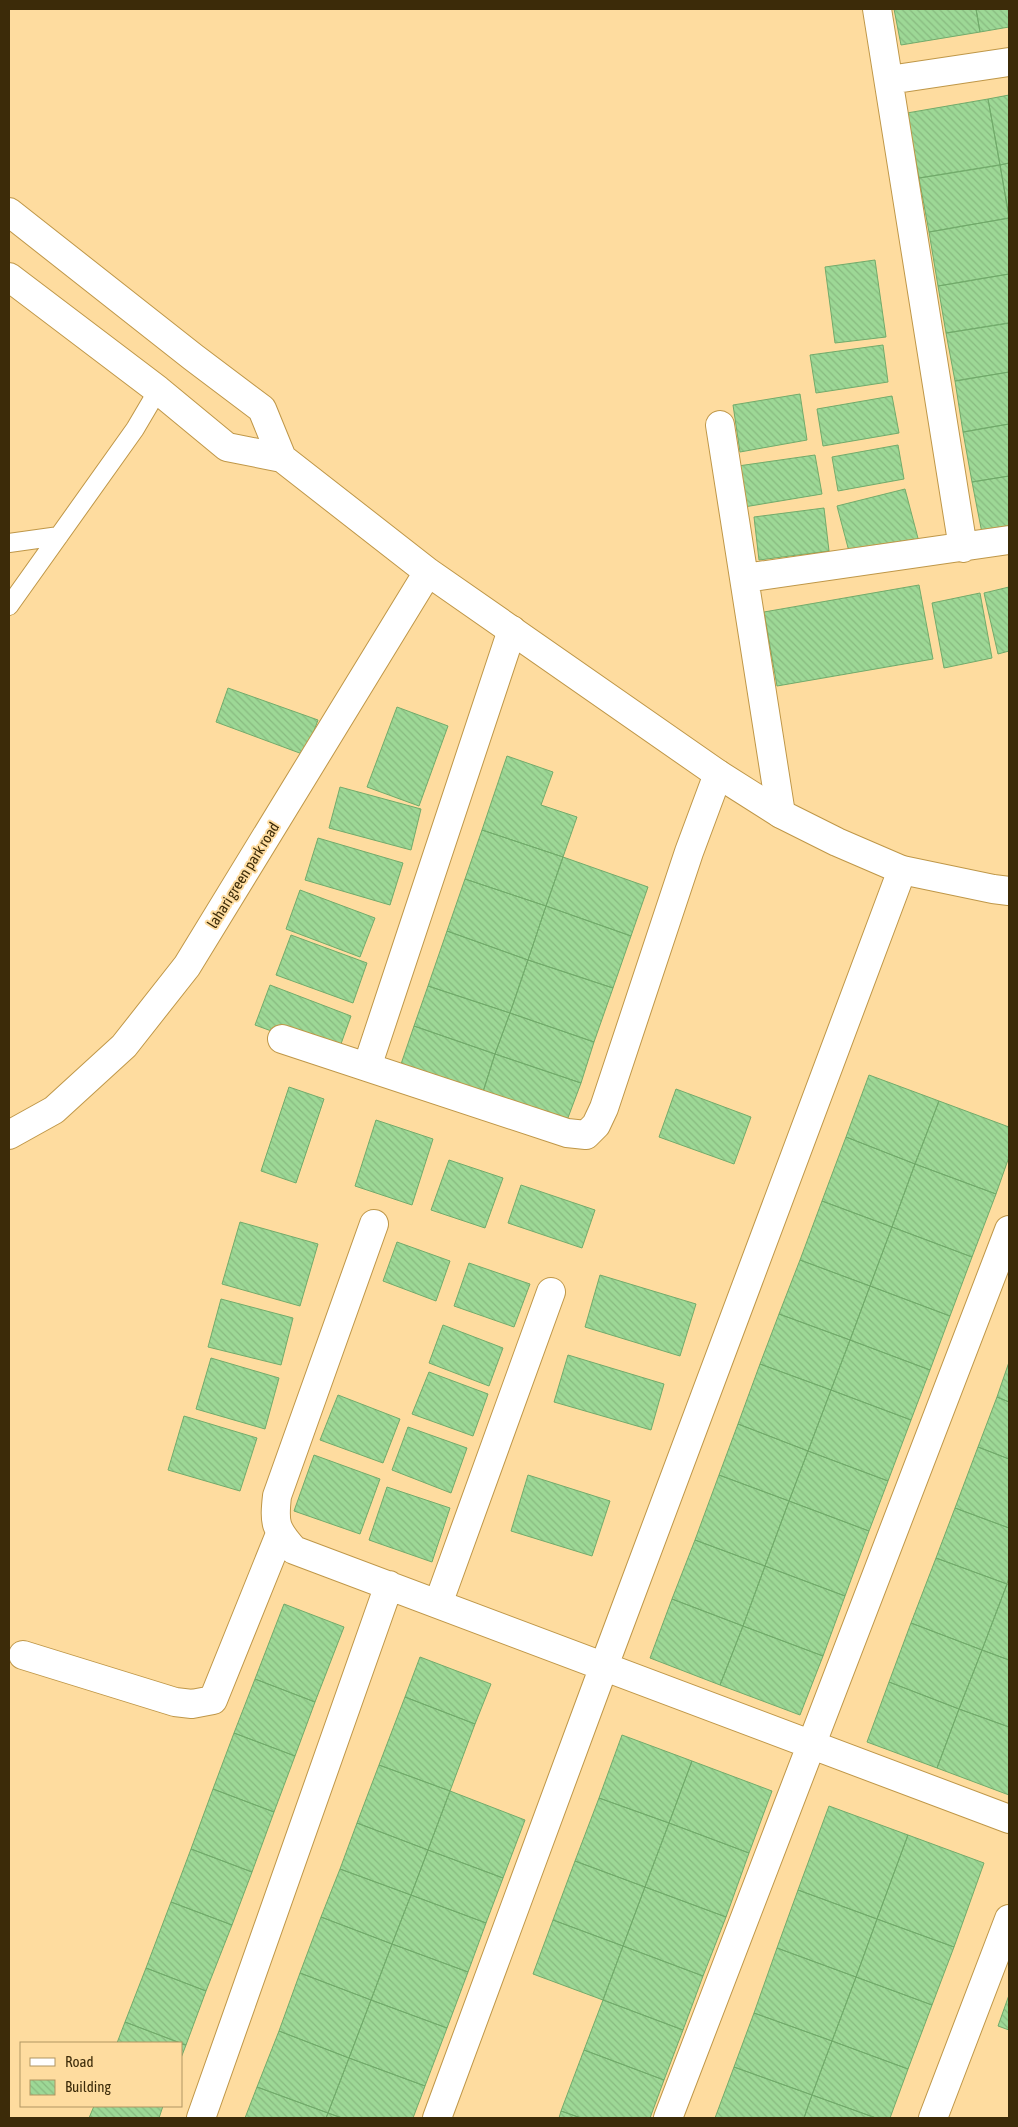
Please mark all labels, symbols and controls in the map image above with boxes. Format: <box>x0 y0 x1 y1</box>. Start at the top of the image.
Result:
street label: lahari green park road <box>204 819 282 931</box>
legend <box>20 2042 182 2107</box>
text: Road <box>65 2053 94 2070</box>
text: Building <box>65 2078 111 2095</box>

